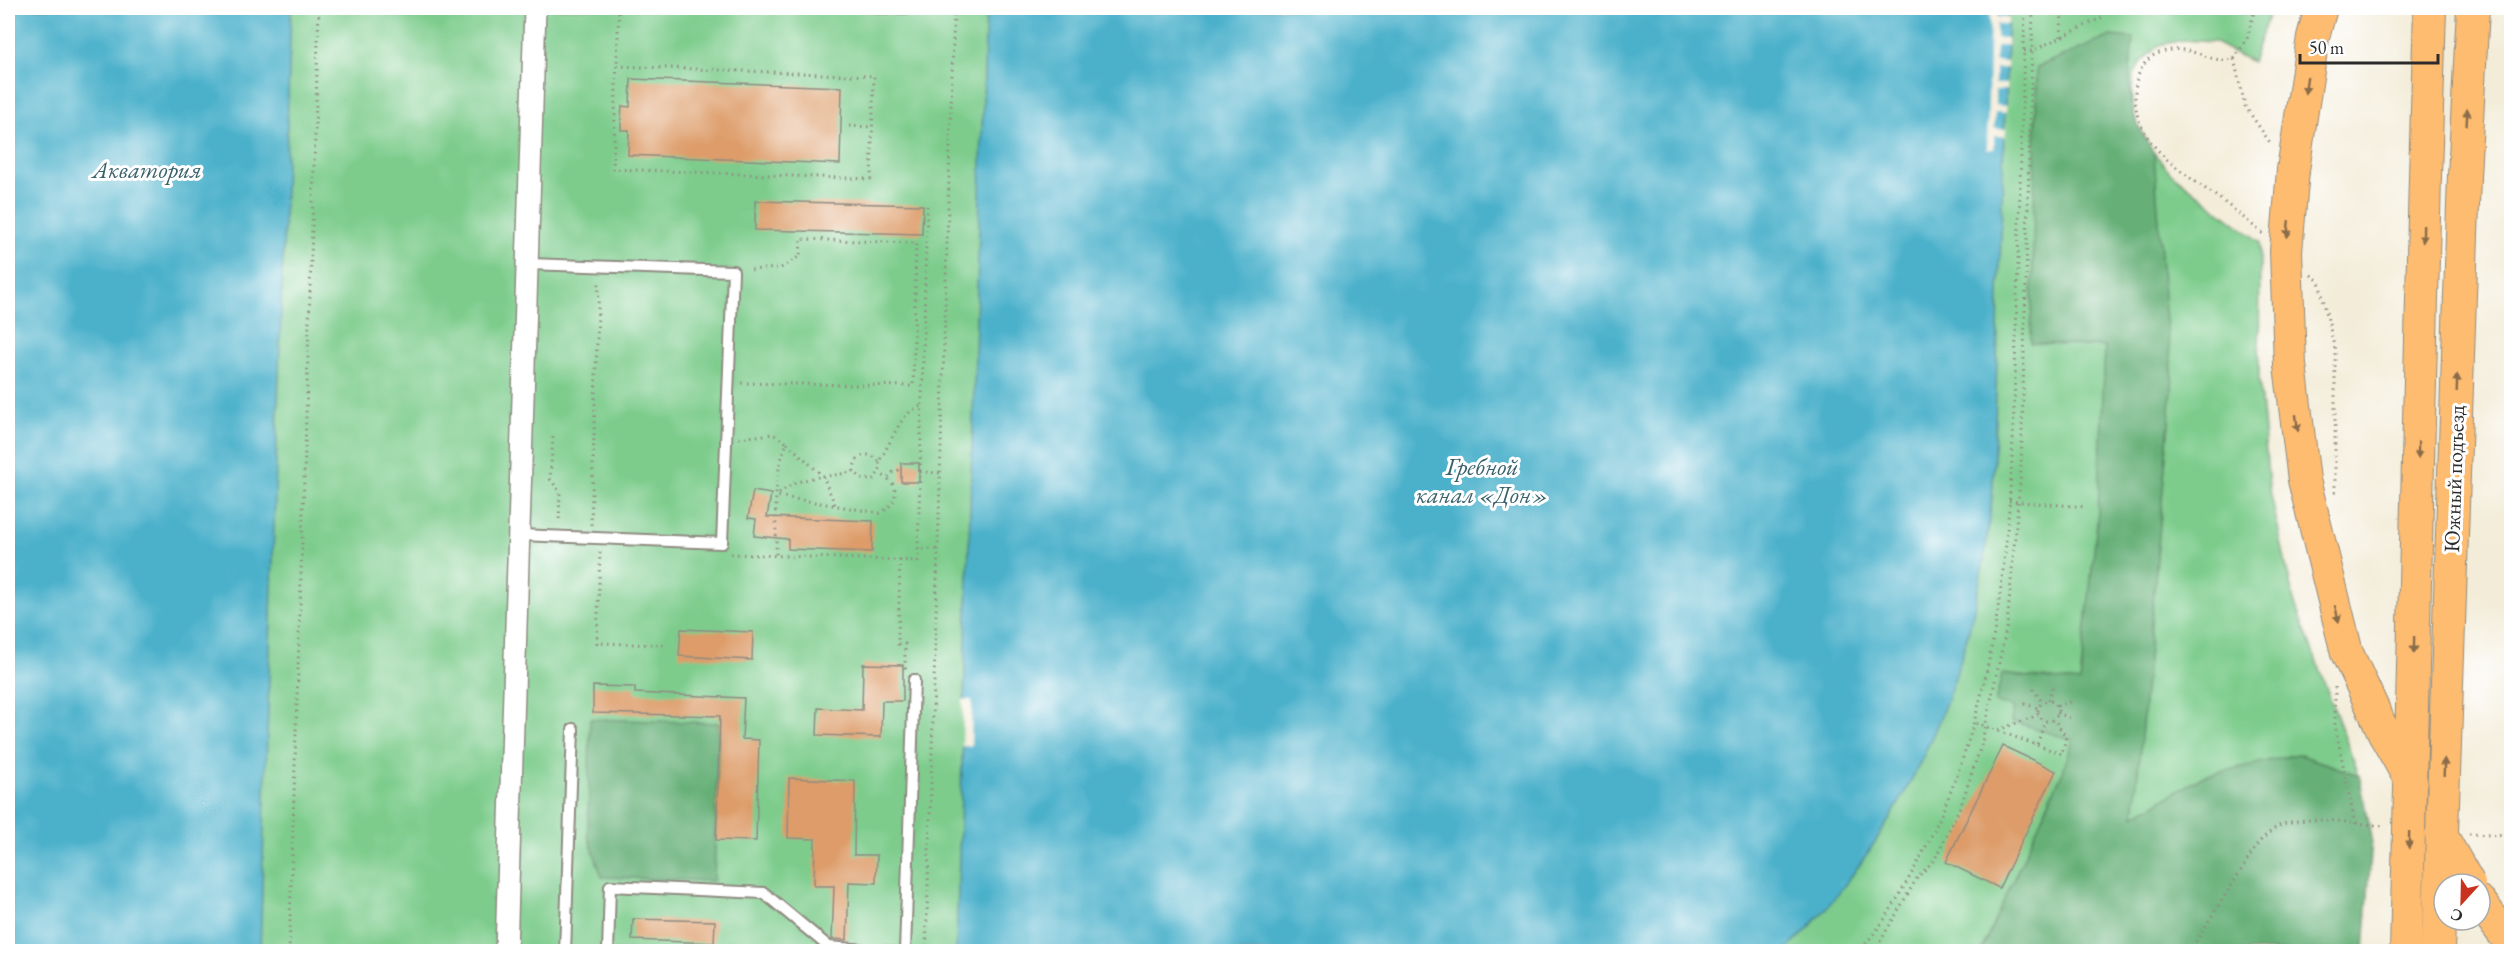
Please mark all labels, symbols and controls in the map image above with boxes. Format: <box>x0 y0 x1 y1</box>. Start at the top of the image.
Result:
scale bar <box>2300 27 2438 65</box>
text: 50 m <box>2309 36 2344 59</box>
one-way arrow <box>2301 76 2310 95</box>
one-way arrow <box>2463 108 2472 127</box>
water label: Акватория <box>90 154 202 185</box>
one-way arrow <box>2283 219 2293 238</box>
one-way arrow <box>2419 225 2428 244</box>
one-way arrow <box>2453 374 2462 393</box>
street label: Южный подъезд <box>2437 405 2471 553</box>
one-way arrow <box>2292 414 2302 433</box>
one-way arrow <box>2414 441 2423 460</box>
water label: Гребной канал «Дон» <box>1416 451 1548 510</box>
one-way arrow <box>2332 604 2342 623</box>
one-way arrow <box>2409 636 2418 655</box>
one-way arrow <box>2440 758 2449 777</box>
one-way arrow <box>2404 831 2414 850</box>
north arrow <box>2432 872 2492 932</box>
text: С <box>2447 904 2466 927</box>

